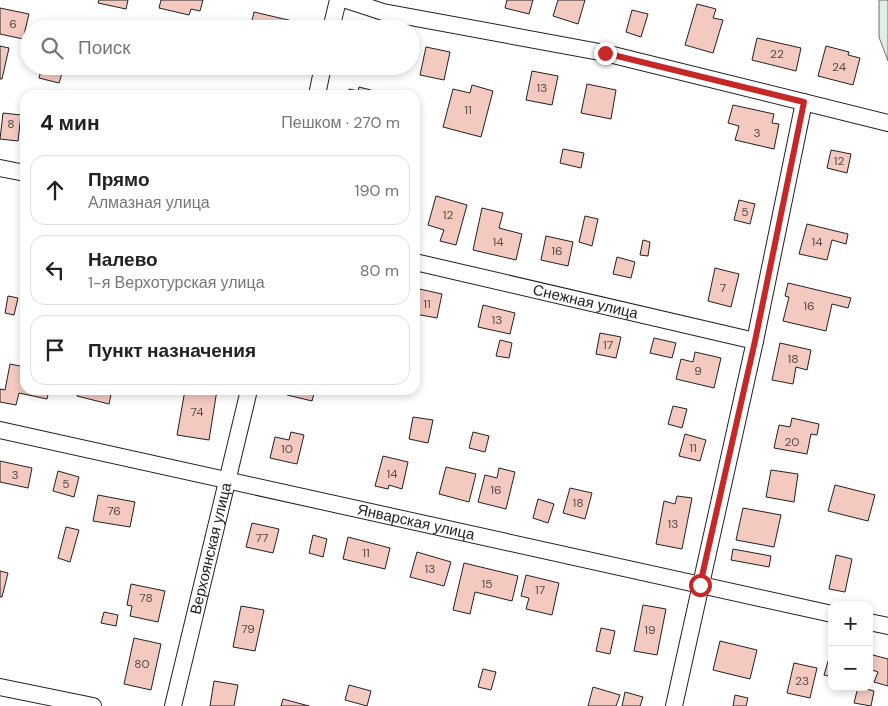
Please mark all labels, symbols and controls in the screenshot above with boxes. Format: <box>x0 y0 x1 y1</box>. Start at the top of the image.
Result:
house number: 6 <box>9 16 17 32</box>
search box <box>20 20 420 75</box>
icon: search <box>38 34 66 62</box>
text: Поиск <box>78 35 131 60</box>
route end <box>594 42 617 65</box>
house number: 22 <box>770 46 784 62</box>
house number: 24 <box>832 59 846 75</box>
house number: 13 <box>537 80 547 96</box>
house number: 11 <box>464 102 472 118</box>
text: 4 мин <box>40 109 100 137</box>
text: Пешком · 270 m <box>281 112 400 133</box>
house number: 8 <box>7 116 15 132</box>
house number: 3 <box>753 125 761 141</box>
house number: 12 <box>834 153 844 169</box>
text: Прямо <box>88 167 150 192</box>
icon: ahead <box>41 176 69 204</box>
text: 190 m <box>355 180 399 201</box>
text: Алмазная улица <box>88 192 210 213</box>
house number: 5 <box>741 204 749 220</box>
house number: 12 <box>443 207 453 223</box>
house number: 14 <box>492 234 504 250</box>
house number: 14 <box>811 234 823 250</box>
house number: 16 <box>551 243 563 259</box>
text: Налево <box>88 247 158 272</box>
icon: left <box>41 256 69 284</box>
text: 80 m <box>360 260 399 281</box>
text: 1-я Верхотурская улица <box>88 272 265 293</box>
street label: Снежная улица <box>531 280 641 324</box>
house number: 7 <box>720 280 726 296</box>
house number: 11 <box>423 296 431 312</box>
house number: 16 <box>803 298 815 314</box>
house number: 13 <box>492 312 502 328</box>
icon: arrive <box>41 336 69 364</box>
house number: 17 <box>603 337 613 353</box>
text: Пункт назначения <box>88 338 256 363</box>
house number: 18 <box>787 351 799 367</box>
house number: 9 <box>694 363 702 379</box>
house number: 74 <box>191 404 203 420</box>
house number: 20 <box>784 434 800 450</box>
house number: 11 <box>689 440 697 456</box>
house number: 10 <box>281 441 293 457</box>
house number: 14 <box>386 466 398 482</box>
house number: 3 <box>11 467 19 483</box>
house number: 5 <box>62 476 70 492</box>
street label: Верхоянская улица <box>185 480 237 616</box>
house number: 16 <box>490 482 502 498</box>
house number: 18 <box>572 495 584 511</box>
street label: Январская улица <box>355 499 477 545</box>
house number: 76 <box>107 503 121 519</box>
house number: 13 <box>668 516 678 532</box>
house number: 77 <box>256 530 268 546</box>
house number: 11 <box>362 545 370 561</box>
house number: 13 <box>425 561 435 577</box>
route start <box>689 574 712 597</box>
house number: 15 <box>481 576 493 592</box>
house number: 17 <box>535 582 545 598</box>
house number: 78 <box>139 590 153 606</box>
map controls <box>828 601 873 691</box>
button: + <box>828 601 873 646</box>
house number: 79 <box>241 621 255 637</box>
house number: 19 <box>644 622 656 638</box>
button: − <box>828 646 873 691</box>
house number: 80 <box>134 656 150 672</box>
house number: 23 <box>795 673 809 689</box>

